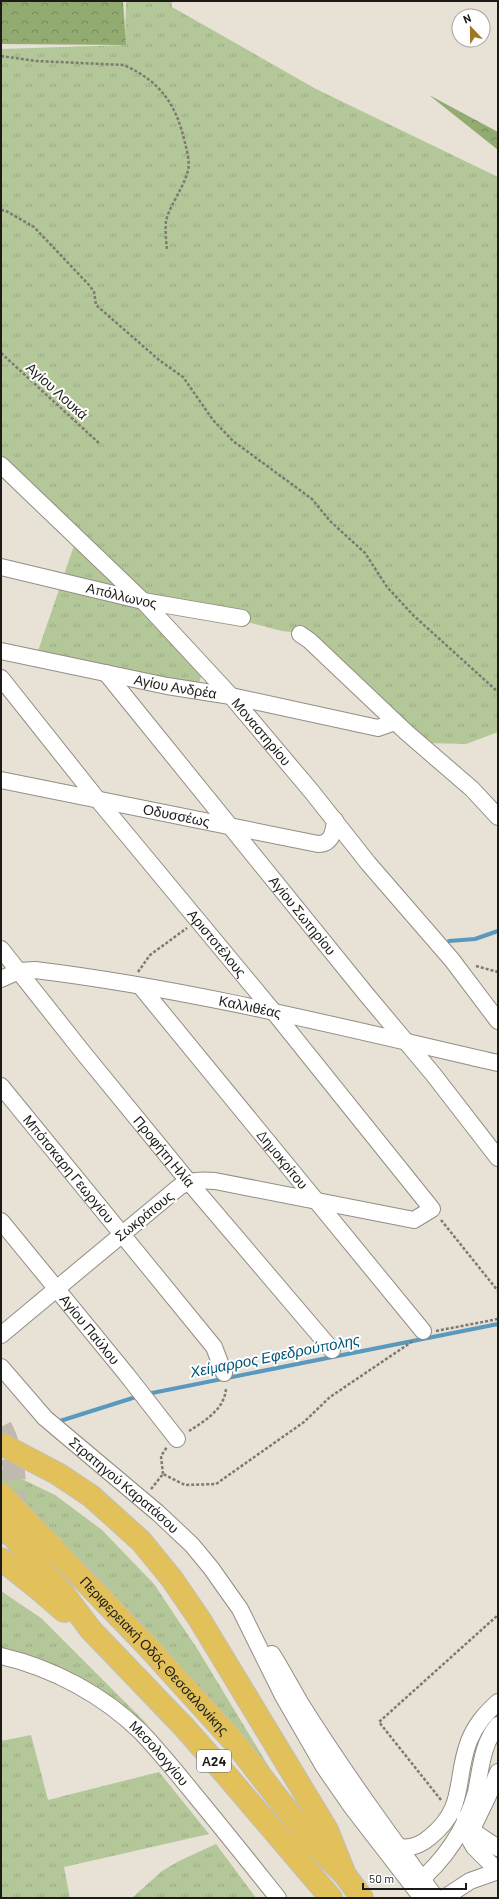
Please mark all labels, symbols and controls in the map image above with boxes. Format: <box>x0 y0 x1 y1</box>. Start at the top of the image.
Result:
north arrow <box>451 8 491 48</box>
text: N <box>461 11 473 26</box>
street label: Αγίου Λουκά <box>23 358 92 423</box>
street label: Απόλλωνος <box>85 579 159 611</box>
street label: Αγίου Ανδρέα <box>133 670 218 702</box>
street label: Μοναστηρίου <box>228 694 295 769</box>
street label: Οδυσσέως <box>142 800 212 830</box>
street label: Αγίου Σωτηρίου <box>266 872 340 958</box>
street label: Αριστοτέλους <box>184 906 250 980</box>
street label: Καλλιθέας <box>218 992 283 1021</box>
street label: Μπότσκαρη Γεωργίου <box>20 1111 118 1226</box>
street label: Προφήτη Ηλία <box>130 1112 199 1190</box>
street label: Δημοκρίτου <box>254 1126 312 1192</box>
street label: Σωκράτους <box>111 1187 176 1244</box>
street label: Αγίου Παύλου <box>56 1291 124 1368</box>
water label: Χείμαρρος Εφεδρούπολης <box>187 1330 362 1381</box>
street label: Στρατηγού Καρατάσου <box>66 1433 183 1536</box>
street label: Περιφερειακή Οδός Θεσσαλονίκης <box>77 1573 233 1739</box>
street label: Μεσολογγίου <box>126 1717 193 1789</box>
road number: Α24 <box>197 1750 231 1772</box>
scale bar <box>363 1865 466 1891</box>
text: 50 m <box>369 1871 394 1885</box>

